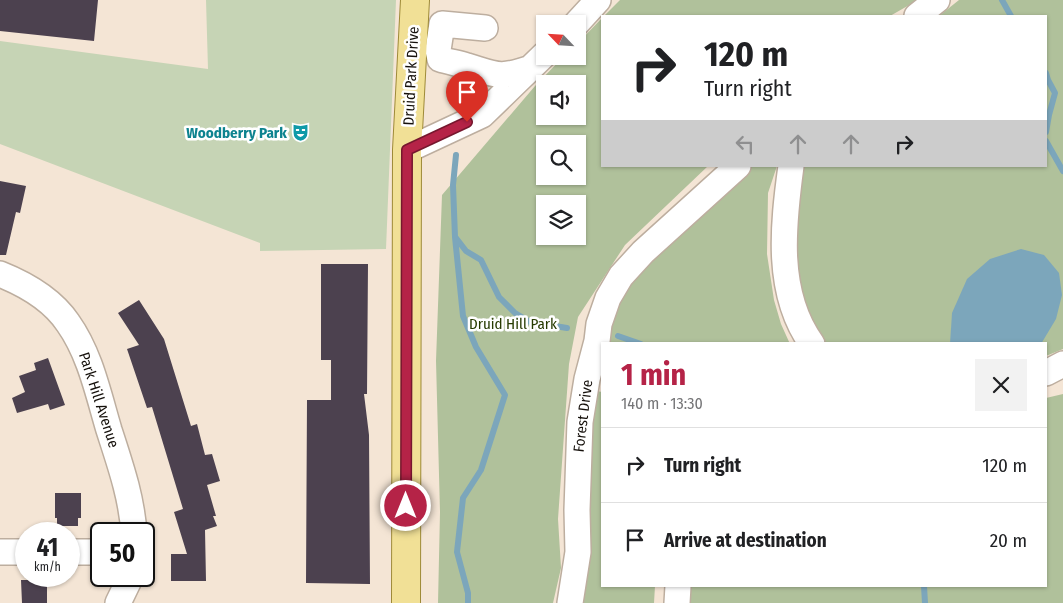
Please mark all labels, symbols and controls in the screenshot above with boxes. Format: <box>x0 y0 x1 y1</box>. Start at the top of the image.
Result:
north arrow <box>536 15 586 65</box>
map controls <box>536 15 586 245</box>
street label: Druid Park Drive <box>399 26 423 126</box>
text: 120 m <box>704 33 788 75</box>
icon: right <box>621 35 686 100</box>
pin <box>446 71 488 122</box>
button: sound <box>536 75 586 125</box>
text: Turn right <box>704 75 792 102</box>
icon: arrive <box>453 78 481 106</box>
theatre icon: Woodberry Park <box>291 123 311 143</box>
place label: Woodberry Park <box>186 124 287 142</box>
icon: left <box>731 130 759 158</box>
icon: ahead <box>784 130 812 158</box>
icon: ahead <box>837 130 865 158</box>
icon: right <box>890 130 918 158</box>
button: search <box>536 135 586 185</box>
button: layers <box>536 195 586 245</box>
park label: Druid Hill Park <box>469 315 557 333</box>
street label: Park Hill Avenue <box>75 350 123 450</box>
text: 1 min <box>621 357 686 393</box>
button: close <box>975 359 1027 411</box>
street label: Forest Drive <box>570 379 596 453</box>
text: 140 m · 13:30 <box>621 394 703 413</box>
icon: right <box>621 451 649 479</box>
text: Turn right <box>664 454 741 477</box>
text: 120 m <box>982 454 1027 477</box>
position arrow <box>379 479 431 531</box>
speed limit sign: 50 <box>90 522 155 587</box>
icon: arrive <box>621 526 649 554</box>
text: Arrive at destination <box>664 529 827 552</box>
text: 20 m <box>990 529 1027 552</box>
text: 41 <box>37 533 58 563</box>
text: km/h <box>34 560 61 574</box>

